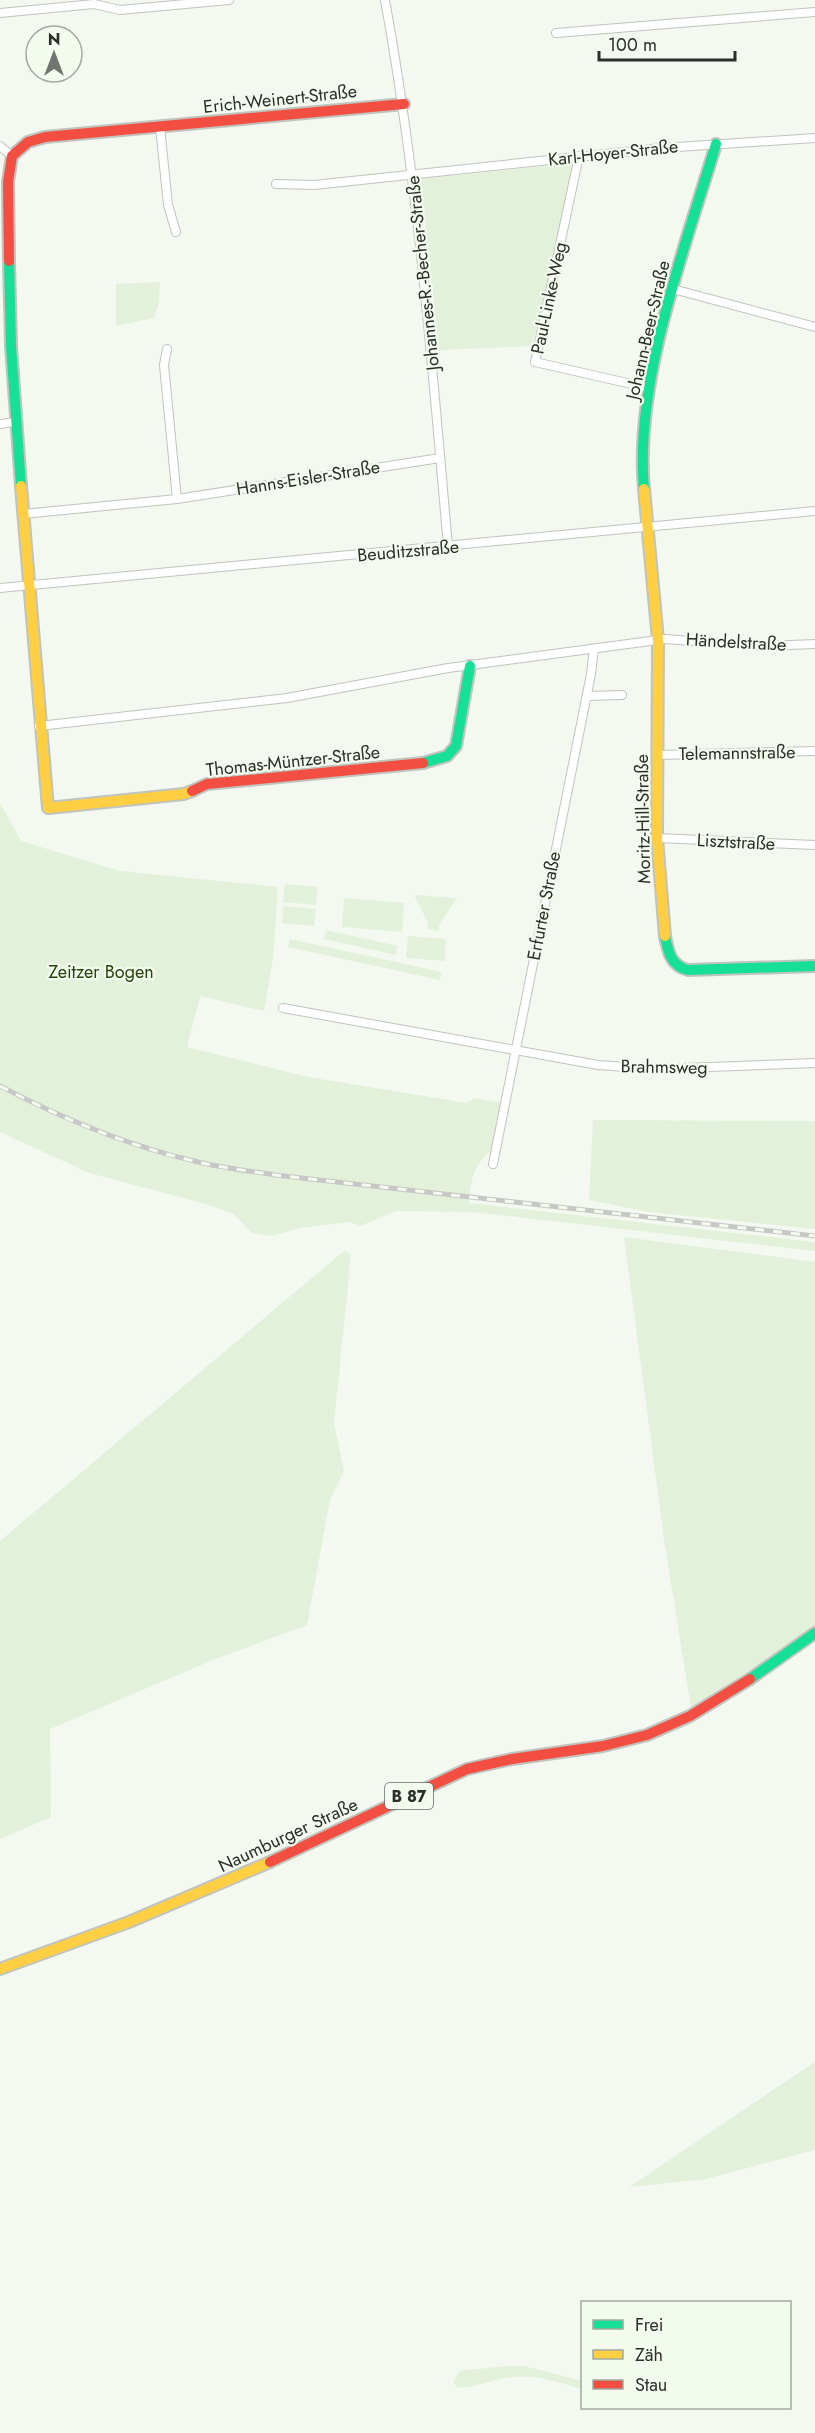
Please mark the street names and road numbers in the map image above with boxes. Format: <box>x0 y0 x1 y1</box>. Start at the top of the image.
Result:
street label: Erich-Weinert-Straße <box>202 78 358 120</box>
street label: Karl-Hoyer-Straße <box>547 133 679 173</box>
street label: Johannes-R.-Becher-Straße <box>400 174 446 374</box>
street label: Paul-Linke-Weg <box>524 239 574 357</box>
street label: Johann-Beer-Straße <box>619 258 677 404</box>
street label: Hanns-Eisler-Straße <box>234 454 382 502</box>
street label: Beuditzstraße <box>356 534 460 568</box>
street label: Händelstraße <box>685 626 787 658</box>
street label: Thomas-Müntzer-Straße <box>205 739 381 783</box>
street label: Telemannstraße <box>678 739 796 767</box>
street label: Moritz-Hill-Straße <box>629 754 657 884</box>
street label: Lisztstraße <box>696 827 776 857</box>
street label: Erfurter Straße <box>521 849 567 963</box>
street label: Brahmsweg <box>620 1053 708 1081</box>
road number: B 87 <box>385 1783 433 1809</box>
street label: Naumburger Straße <box>214 1791 362 1879</box>

